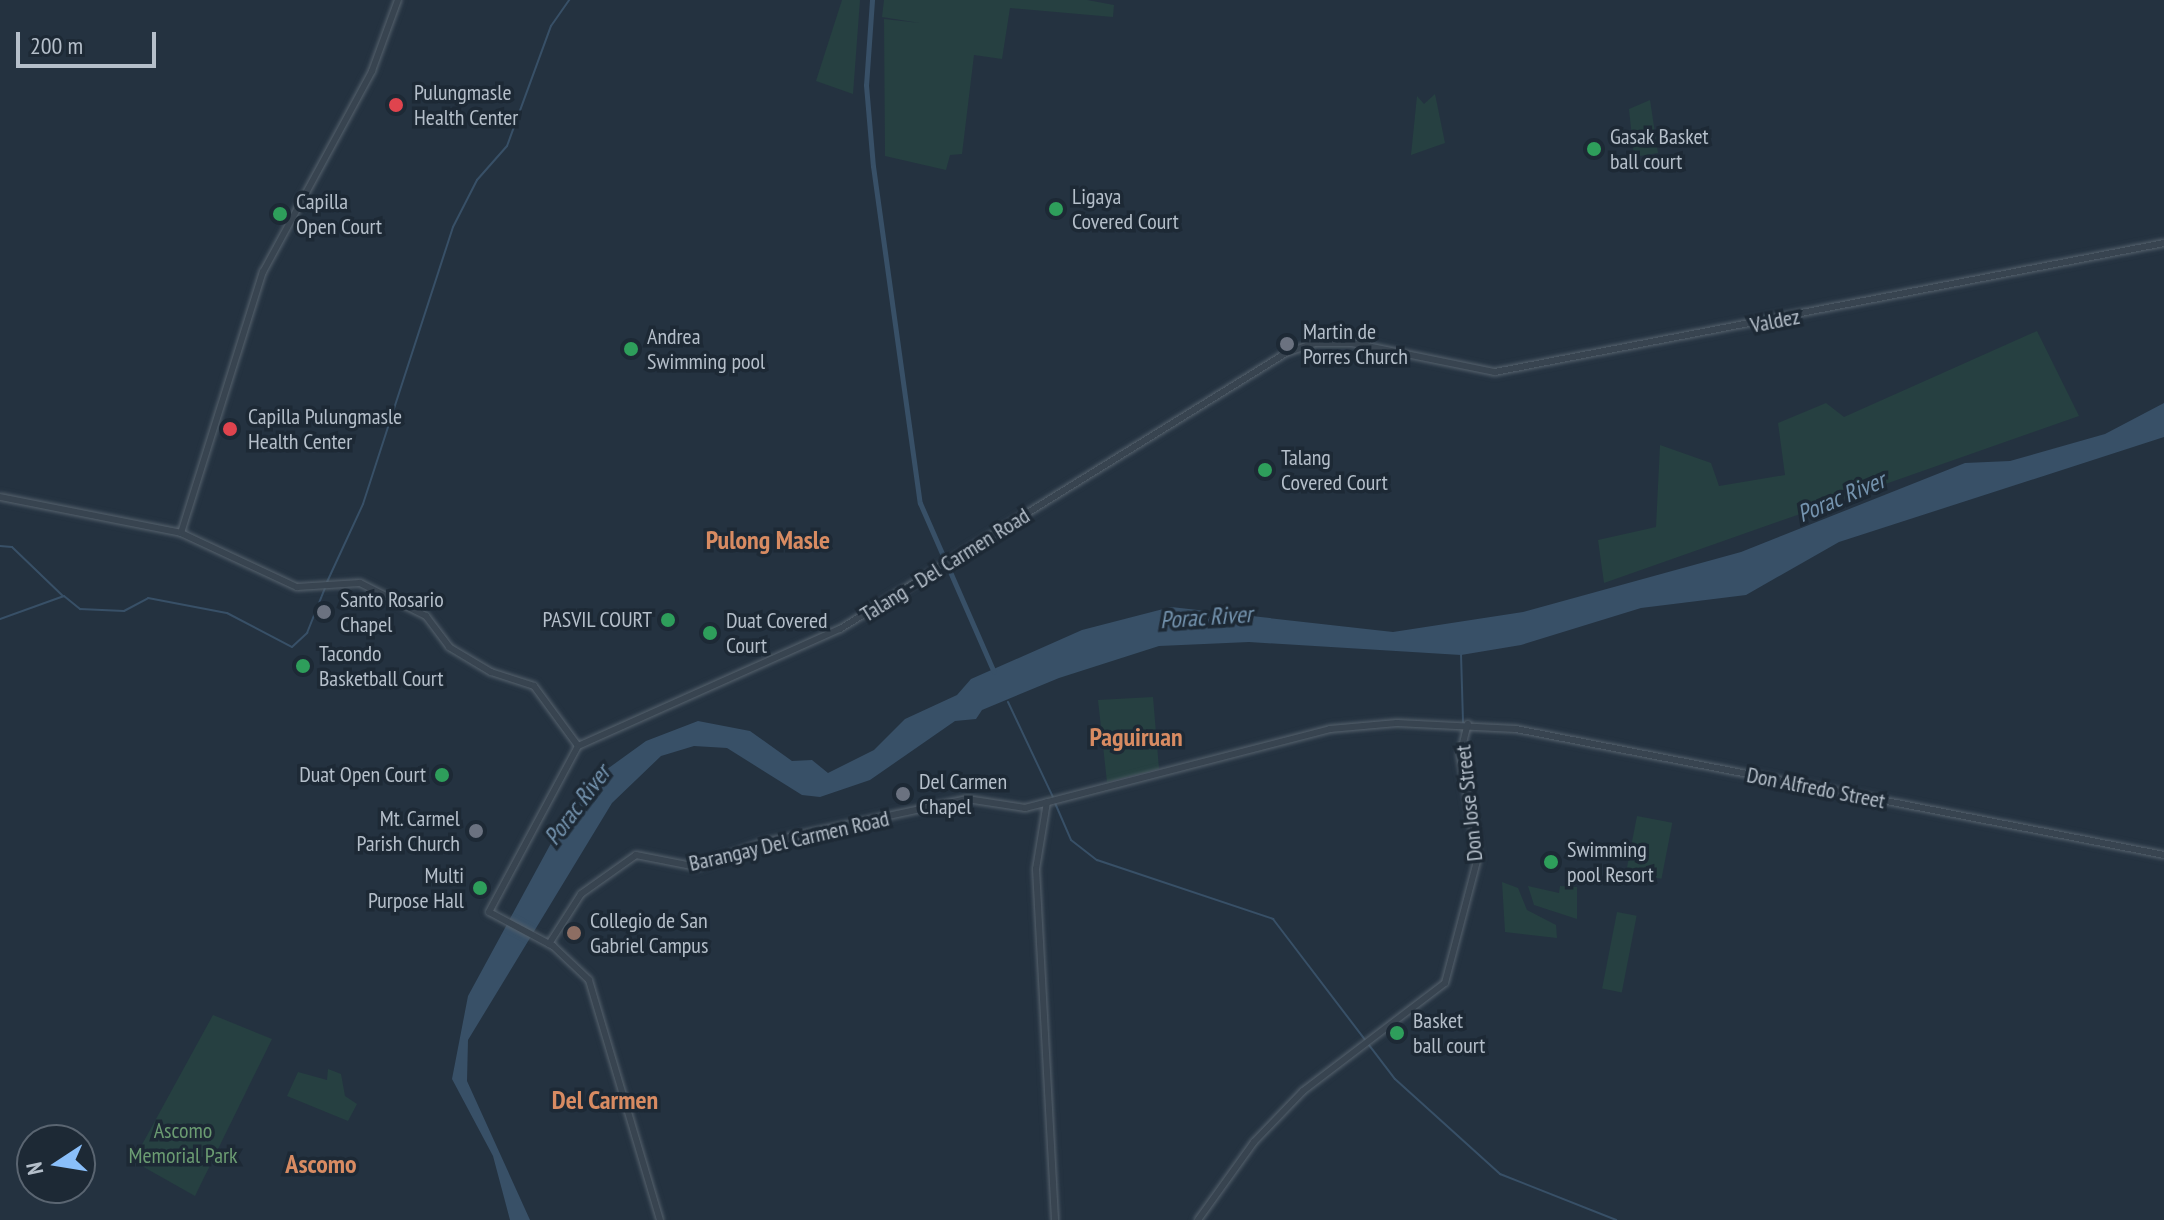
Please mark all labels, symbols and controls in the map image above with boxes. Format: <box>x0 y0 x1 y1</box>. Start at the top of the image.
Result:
scale bar <box>20 16 160 66</box>
text: 200 m <box>30 30 83 61</box>
place label: Pulungmasle Health Center <box>414 79 518 130</box>
marker: Pulungmasle Health Center <box>385 94 407 116</box>
place label: Gasak Basket ball court <box>1610 123 1709 174</box>
marker: Gasak Basket ball court <box>1585 140 1603 158</box>
place label: Ligaya Covered Court <box>1072 183 1179 234</box>
place label: Capilla Open Court <box>296 188 382 240</box>
marker: Ligaya Covered Court <box>1047 200 1065 218</box>
marker: Capilla Open Court <box>271 205 289 223</box>
street label: Valdez <box>1748 303 1802 339</box>
place label: Martin de Porres Church <box>1303 318 1408 370</box>
place label: Andrea Swimming pool <box>647 323 765 374</box>
marker: Martin de Porres Church <box>1278 335 1296 353</box>
marker: Andrea Swimming pool <box>622 340 640 358</box>
place label: Capilla Pulungmasle Health Center <box>248 403 402 454</box>
marker: Capilla Pulungmasle Health Center <box>219 418 241 440</box>
place label: Talang Covered Court <box>1281 444 1388 496</box>
marker: Talang Covered Court <box>1256 461 1274 479</box>
water label: Porac River <box>1793 466 1889 528</box>
street label: Talang - Del Carmen Road <box>855 502 1035 628</box>
district label: Pulong Masle <box>706 524 830 556</box>
place label: Santo Rosario Chapel <box>340 586 444 638</box>
water label: Porac River <box>1159 599 1253 635</box>
marker: Santo Rosario Chapel <box>315 603 333 621</box>
place label: PASVIL COURT <box>542 607 652 633</box>
place label: Duat Covered Court <box>726 607 828 658</box>
marker: PASVIL COURT <box>659 611 677 629</box>
marker: Duat Covered Court <box>701 624 719 642</box>
place label: Tacondo Basketball Court <box>319 640 443 692</box>
marker: Tacondo Basketball Court <box>294 657 312 675</box>
district label: Paguiruan <box>1089 721 1183 753</box>
street label: Don Jose Street <box>1450 743 1488 863</box>
water label: Porac River <box>538 759 616 851</box>
place label: Duat Open Court <box>299 762 426 788</box>
street label: Don Alfredo Street <box>1744 762 1888 814</box>
marker: Duat Open Court <box>433 766 451 784</box>
place label: Del Carmen Chapel <box>919 768 1007 820</box>
marker: Del Carmen Chapel <box>894 785 912 803</box>
place label: Mt. Carmel Parish Church <box>356 805 460 856</box>
street label: Barangay Del Carmen Road <box>686 805 892 877</box>
marker: Mt. Carmel Parish Church <box>467 822 485 840</box>
place label: Swimming pool Resort <box>1567 836 1654 888</box>
marker: Swimming pool Resort <box>1542 853 1560 871</box>
place label: Multi Purpose Hall <box>368 862 464 914</box>
marker: Multi Purpose Hall <box>471 879 489 897</box>
place label: Collegio de San Gabriel Campus <box>590 907 708 958</box>
marker: Collegio de San Gabriel Campus <box>565 924 583 942</box>
place label: Basket ball court <box>1413 1007 1485 1058</box>
marker: Basket ball court <box>1388 1024 1406 1042</box>
district label: Del Carmen <box>552 1084 658 1116</box>
park label: Ascomo Memorial Park <box>128 1117 238 1168</box>
north arrow <box>16 1124 96 1204</box>
district label: Ascomo <box>285 1148 357 1180</box>
text: N <box>20 1160 49 1177</box>

